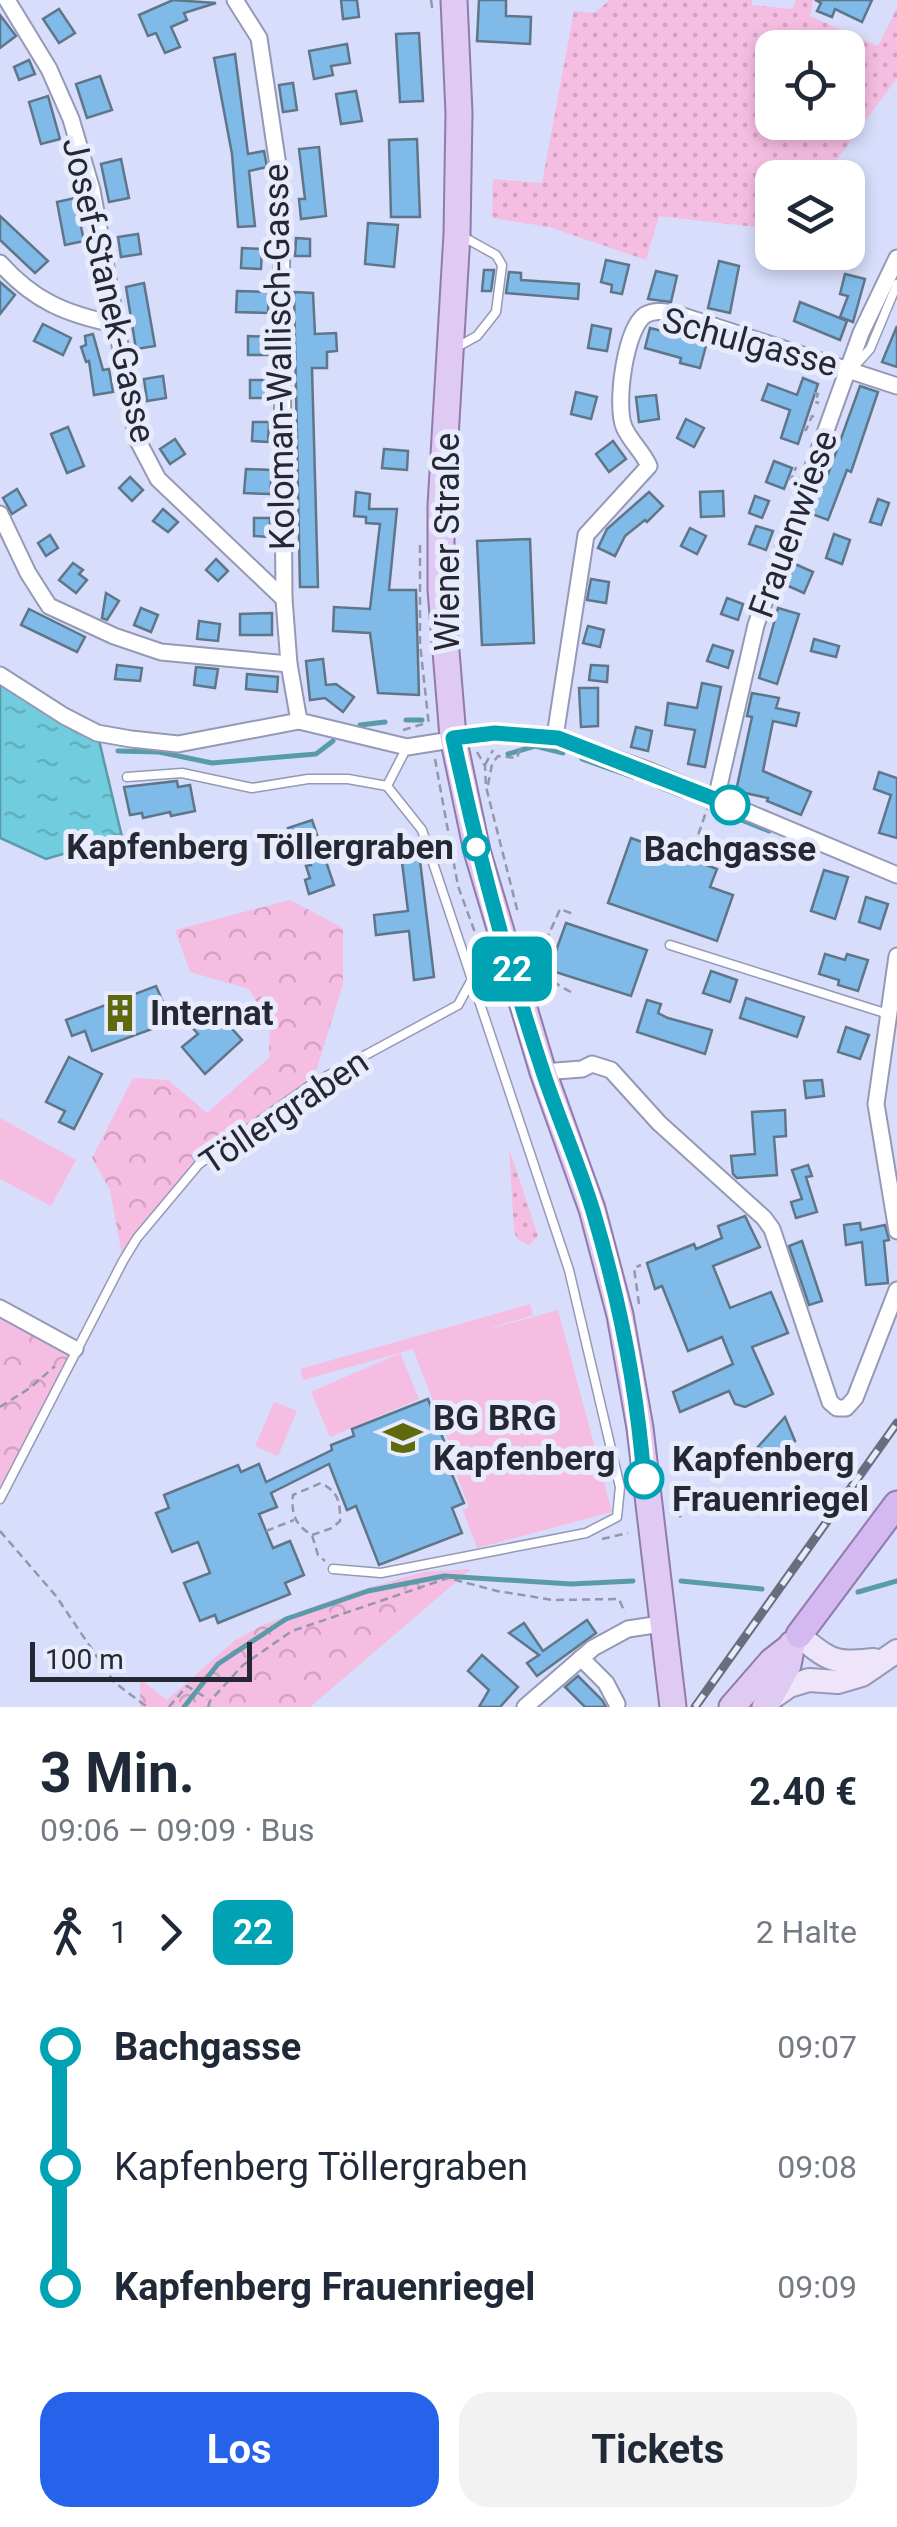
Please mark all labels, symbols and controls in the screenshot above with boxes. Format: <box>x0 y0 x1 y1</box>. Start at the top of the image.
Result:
map controls <box>755 30 865 270</box>
button: locate <box>755 30 865 140</box>
street label: Josef-Stanek-Gasse <box>53 134 164 447</box>
button: layers <box>755 160 865 270</box>
street label: Koloman-Wallisch-Gasse <box>256 163 303 551</box>
street label: Schulgasse <box>658 299 842 386</box>
street label: Frauenwiese <box>741 425 846 623</box>
street label: Wiener Straße <box>427 433 468 651</box>
marker: Bachgasse <box>711 786 749 824</box>
place label: Kapfenberg Töllergraben <box>66 827 454 868</box>
place label: Bachgasse <box>644 829 816 870</box>
marker: Kapfenberg Töllergraben <box>463 834 489 860</box>
line badge: 22 <box>467 936 557 1002</box>
text: 22 <box>492 949 532 990</box>
building icon: Internat <box>99 992 141 1034</box>
place label: Internat <box>150 993 274 1034</box>
street label: Töllergraben <box>193 1041 376 1184</box>
place label: BG BRG Kapfenberg <box>433 1398 615 1479</box>
school or university icon: BG BRG Kapfenberg <box>382 1417 424 1459</box>
place label: Kapfenberg Frauenriegel <box>672 1439 869 1520</box>
marker: Kapfenberg Frauenriegel <box>625 1460 663 1498</box>
scale bar <box>30 1637 252 1682</box>
text: 100 m <box>45 1643 124 1676</box>
text: 3 Min. <box>40 1741 195 1805</box>
text: 2.40 € <box>749 1770 857 1814</box>
text: 09:06 – 09:09 · Bus <box>40 1811 315 1849</box>
icon: walk <box>40 1905 95 1960</box>
icon: forward <box>143 1905 198 1960</box>
text: 22 <box>233 1912 273 1953</box>
text: 1 <box>110 1913 128 1951</box>
text: 2 Halte <box>756 1913 857 1951</box>
text: Bachgasse <box>114 2025 301 2069</box>
text: 09:07 <box>777 2028 857 2066</box>
text: Kapfenberg Töllergraben <box>114 2145 528 2189</box>
text: 09:08 <box>777 2148 857 2186</box>
text: Kapfenberg Frauenriegel <box>114 2265 535 2309</box>
text: 09:09 <box>777 2268 857 2306</box>
button: Los <box>40 2392 439 2507</box>
button: Tickets <box>459 2392 857 2507</box>

